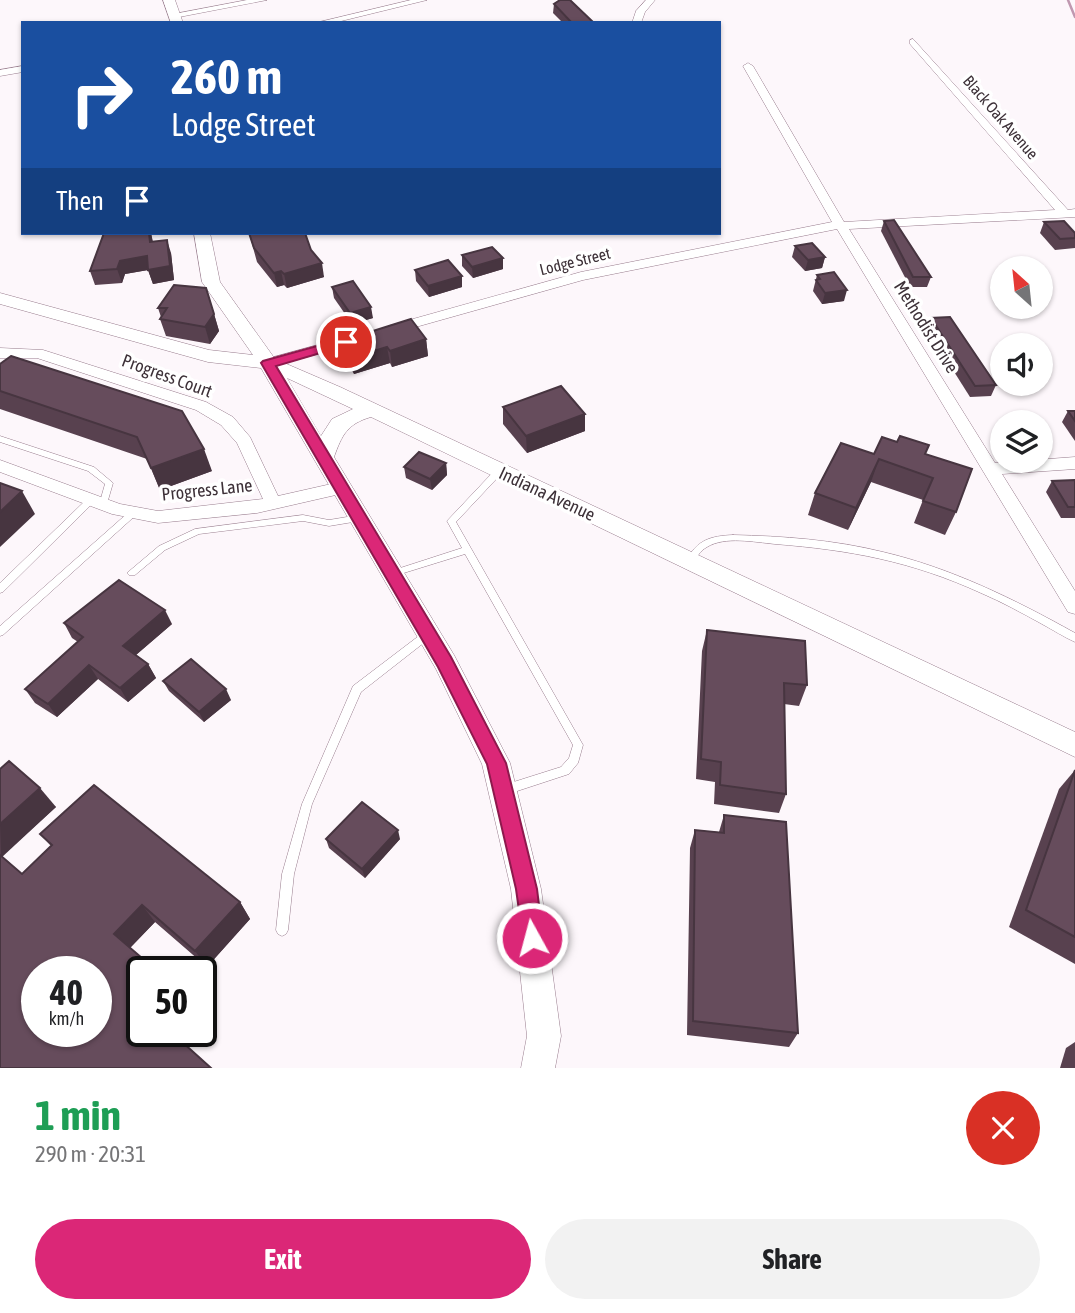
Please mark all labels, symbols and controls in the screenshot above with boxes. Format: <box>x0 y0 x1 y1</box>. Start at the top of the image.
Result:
text: 260 m <box>171 48 282 104</box>
icon: right <box>56 49 147 140</box>
street label: Black Oak Avenue <box>960 72 1042 162</box>
text: Lodge Street <box>171 106 316 143</box>
icon: arrive <box>118 182 156 220</box>
text: Then <box>56 186 104 216</box>
street label: Lodge Street <box>538 243 613 279</box>
north arrow <box>990 256 1054 318</box>
map controls <box>990 256 1053 473</box>
street label: Methodist Drive <box>890 277 963 376</box>
pin <box>316 312 376 372</box>
icon: arrive <box>327 323 365 361</box>
button: sound <box>990 333 1053 396</box>
street label: Progress Court <box>119 349 215 402</box>
button: layers <box>990 410 1053 473</box>
street label: Indiana Avenue <box>496 462 599 525</box>
street label: Progress Lane <box>160 474 253 505</box>
position arrow <box>495 901 569 975</box>
speed limit sign: 50 <box>126 956 217 1047</box>
text: 40 <box>50 972 83 1012</box>
text: km/h <box>49 1008 84 1029</box>
text: 1 min <box>35 1091 121 1139</box>
button: close <box>966 1091 1040 1165</box>
text: 290 m · 20:31 <box>35 1141 146 1167</box>
button: Exit <box>35 1219 531 1299</box>
button: Share <box>545 1219 1040 1299</box>

